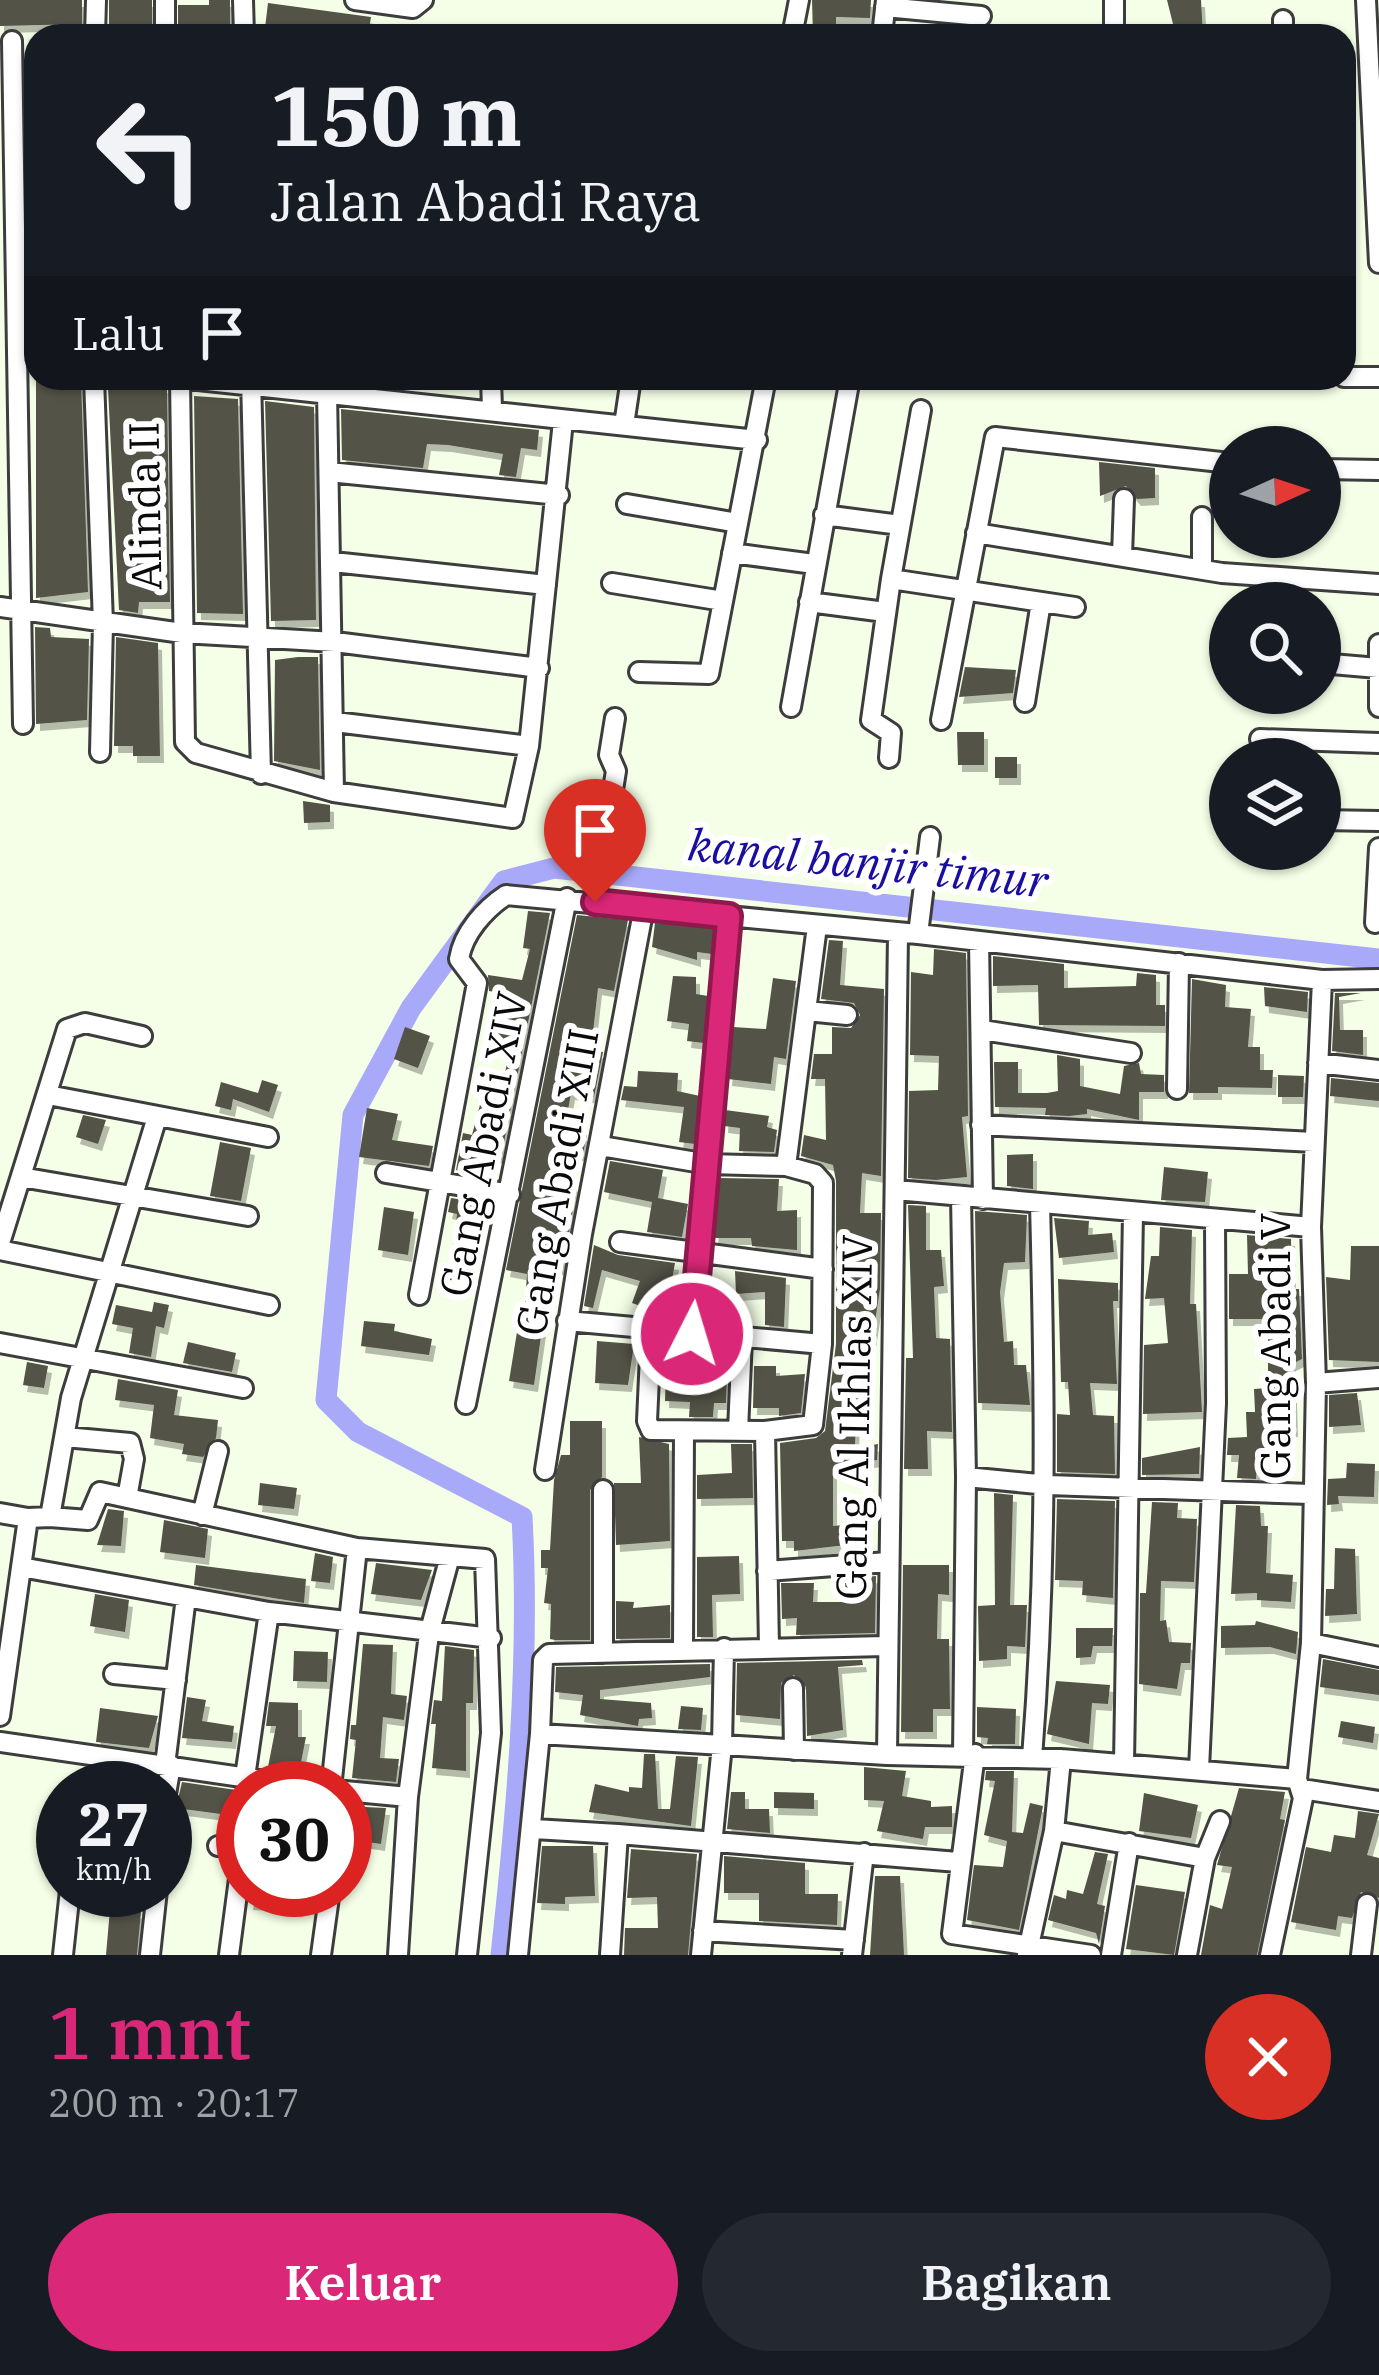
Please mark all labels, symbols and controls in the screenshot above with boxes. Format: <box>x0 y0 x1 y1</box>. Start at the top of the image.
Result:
text: 150 m <box>270 60 522 169</box>
icon: left <box>72 72 228 228</box>
text: Jalan Abadi Raya <box>270 166 701 236</box>
icon: arrive <box>189 300 255 366</box>
text: Lalu <box>72 304 165 362</box>
street label: Alinda II <box>116 421 173 591</box>
north arrow <box>1209 426 1341 558</box>
map controls <box>1209 426 1341 870</box>
button: search <box>1209 582 1341 714</box>
button: layers <box>1209 738 1341 870</box>
pin <box>544 779 646 902</box>
icon: arrive <box>562 797 628 863</box>
water label: kanal banjir timur <box>685 814 1052 910</box>
street label: Gang Abadi XIV <box>426 987 539 1301</box>
street label: Gang Abadi XIII <box>502 1024 611 1340</box>
street label: Gang Abadi V <box>1247 1213 1302 1479</box>
street label: Gang Al Ikhlas XIV <box>823 1234 884 1600</box>
position arrow <box>629 1271 755 1397</box>
speed limit sign: 30 <box>216 1761 372 1917</box>
text: 27 <box>78 1784 150 1863</box>
text: km/h <box>76 1849 152 1888</box>
text: 1 mnt <box>48 1985 251 2079</box>
button: close <box>1205 1994 1331 2120</box>
text: 200 m · 20:17 <box>48 2077 300 2128</box>
button: Keluar <box>48 2213 678 2351</box>
button: Bagikan <box>702 2213 1331 2351</box>

